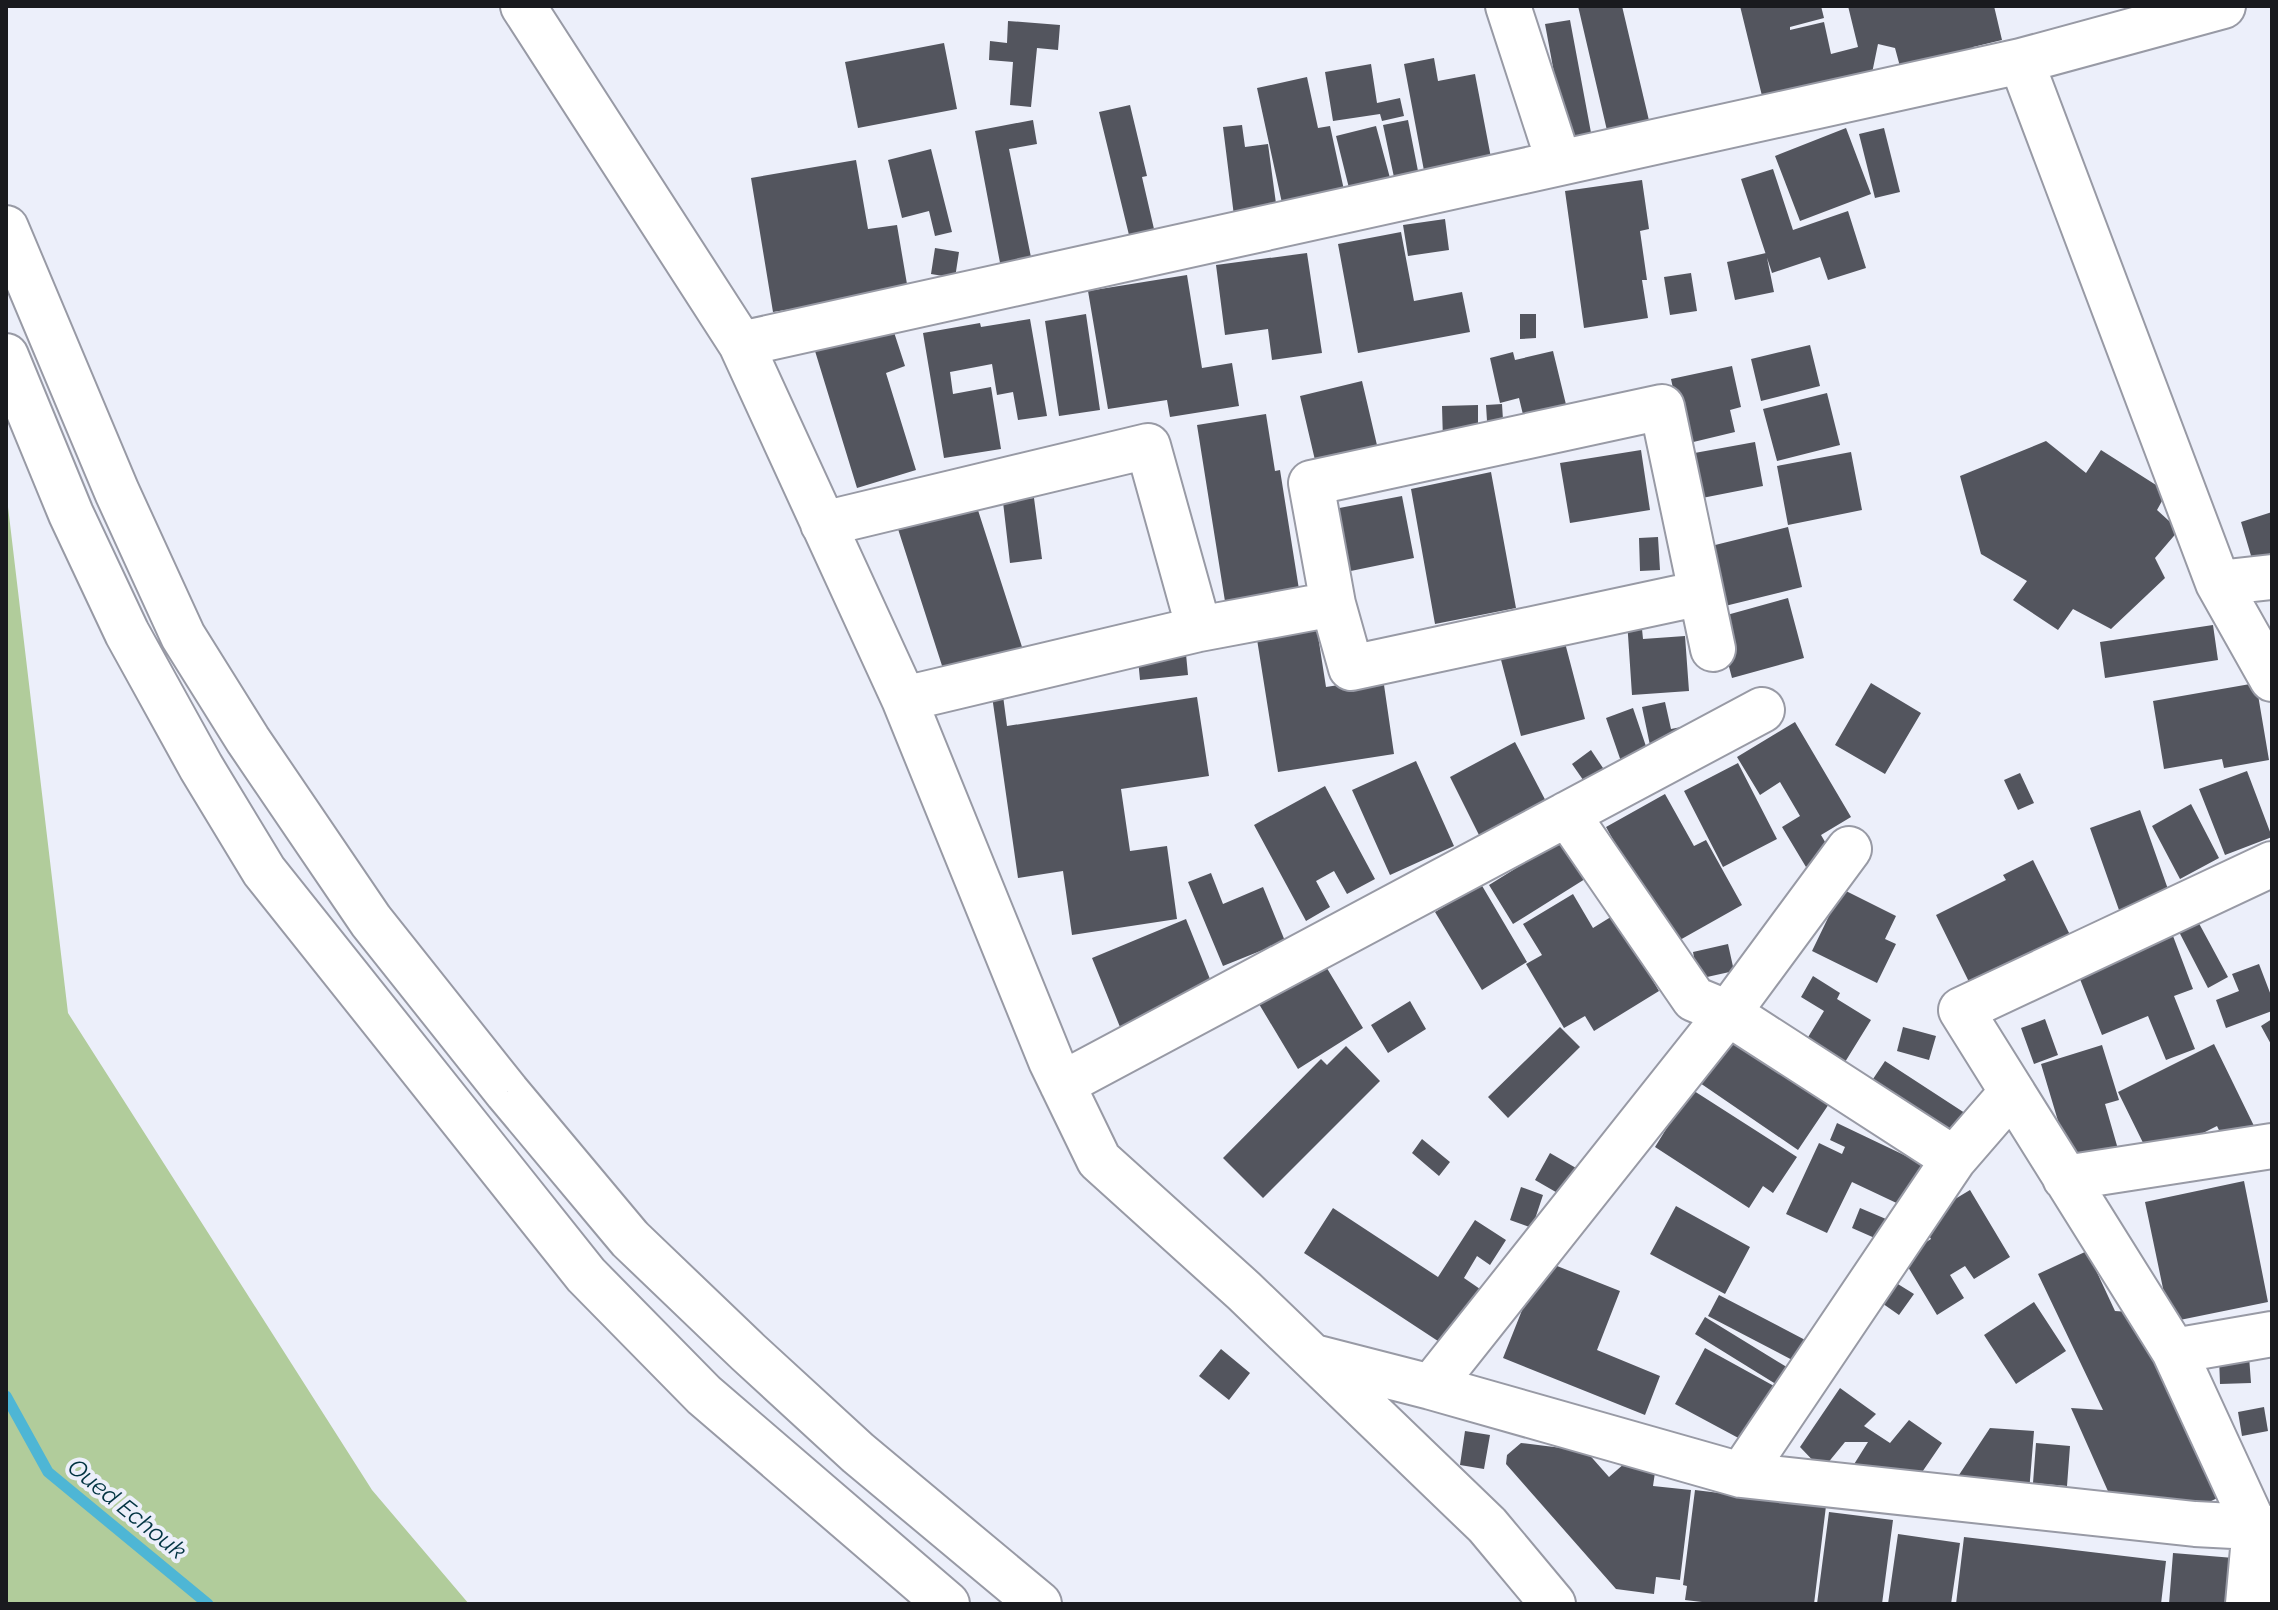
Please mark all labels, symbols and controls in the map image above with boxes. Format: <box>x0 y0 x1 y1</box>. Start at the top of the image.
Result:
water label: Oued Echouk <box>62 1452 193 1565</box>

